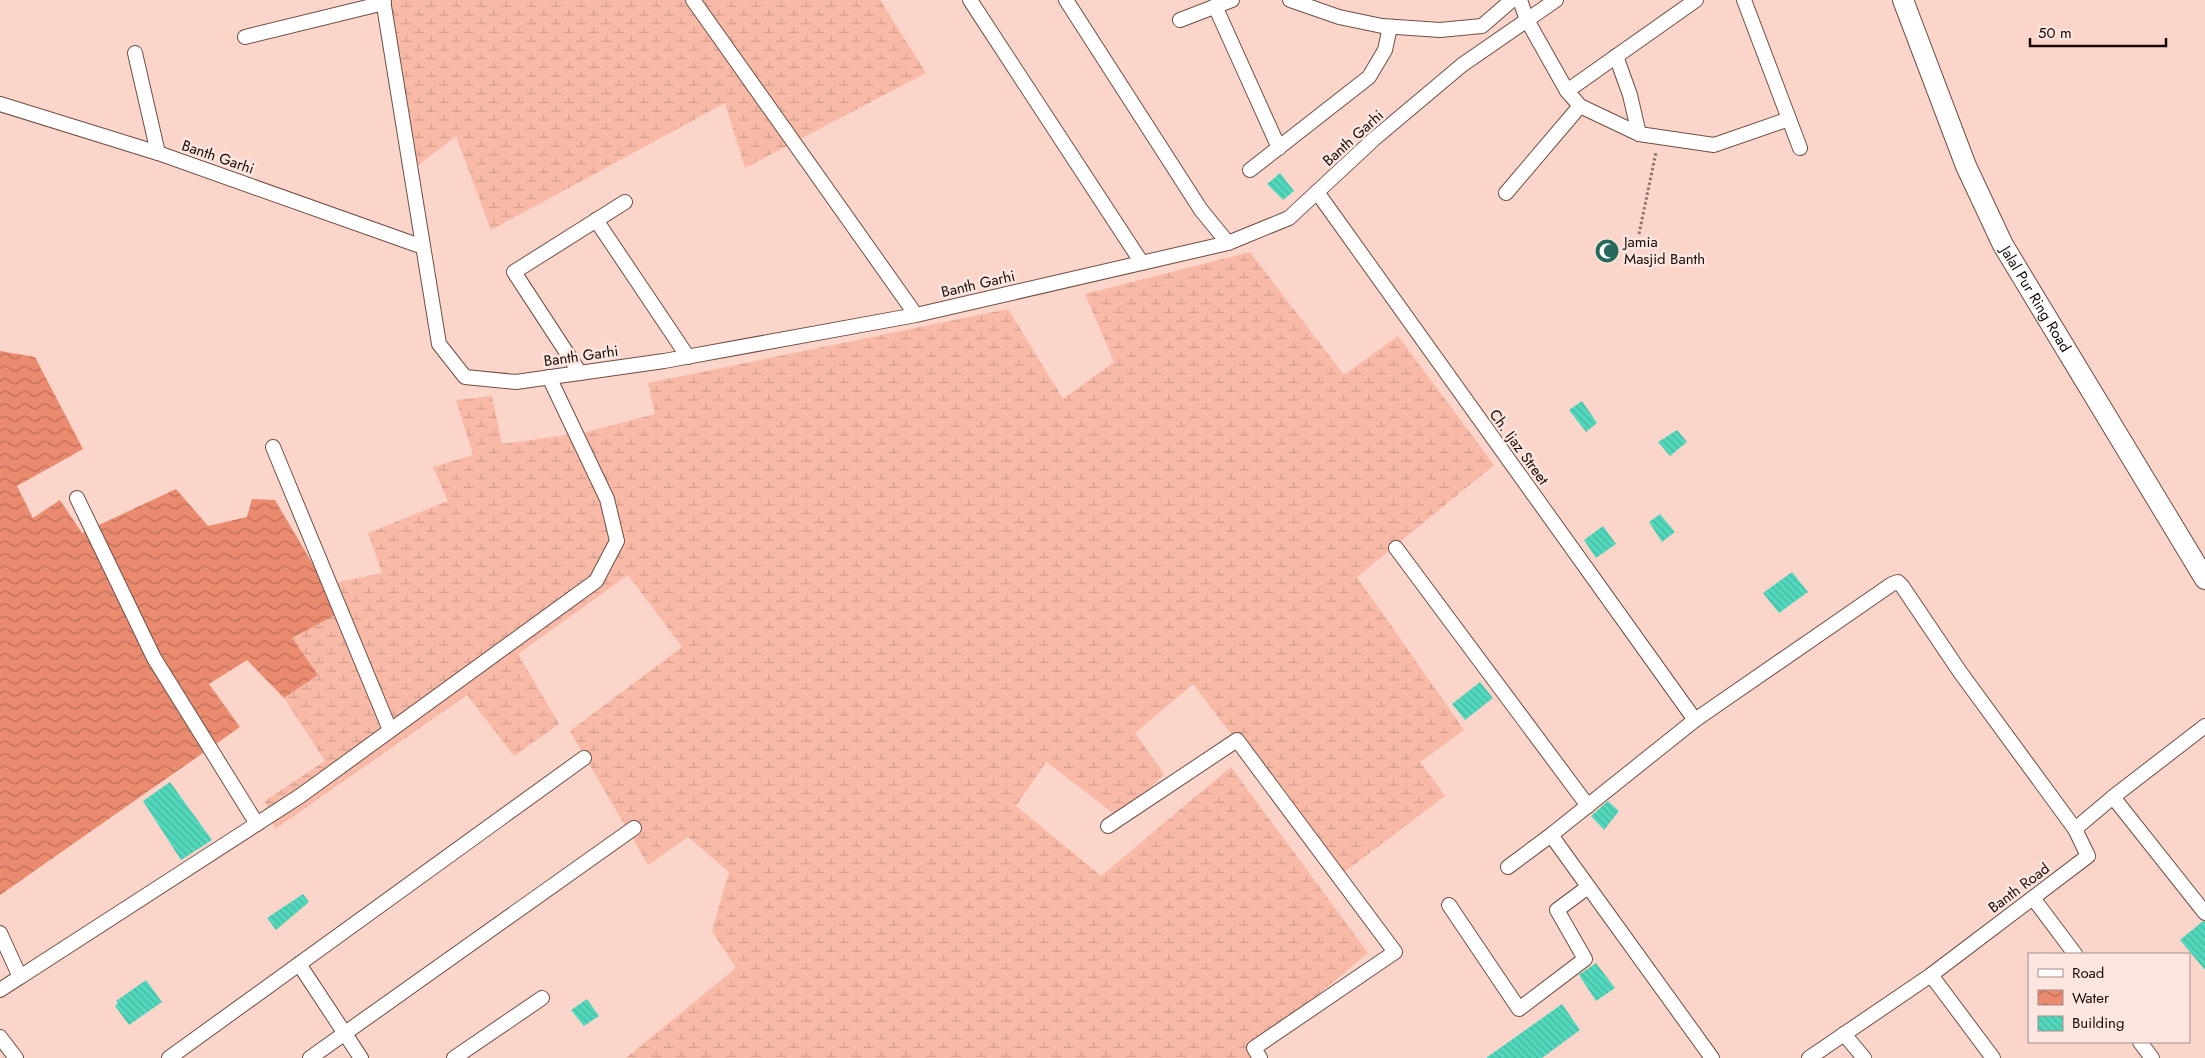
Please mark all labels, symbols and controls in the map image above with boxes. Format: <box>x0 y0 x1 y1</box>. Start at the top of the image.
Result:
scale bar <box>2030 15 2166 47</box>
text: 50 m <box>2038 22 2072 44</box>
street label: Banth Garhi <box>1318 105 1388 171</box>
street label: Banth Garhi <box>179 134 257 180</box>
place label: Jamia Masjid Banth <box>1622 231 1705 270</box>
mosque icon: Jamia Masjid Banth <box>1594 238 1620 264</box>
street label: Jalal Pur Ring Road <box>1994 240 2076 356</box>
street label: Banth Garhi <box>939 265 1017 303</box>
street label: Banth Garhi <box>542 340 620 372</box>
street label: Ch. Ijaz Street <box>1484 405 1554 490</box>
street label: Banth Road <box>1984 858 2054 918</box>
legend <box>2028 953 2190 1043</box>
text: Road <box>2072 962 2104 984</box>
text: Water <box>2072 987 2110 1009</box>
text: Building <box>2072 1012 2124 1034</box>

